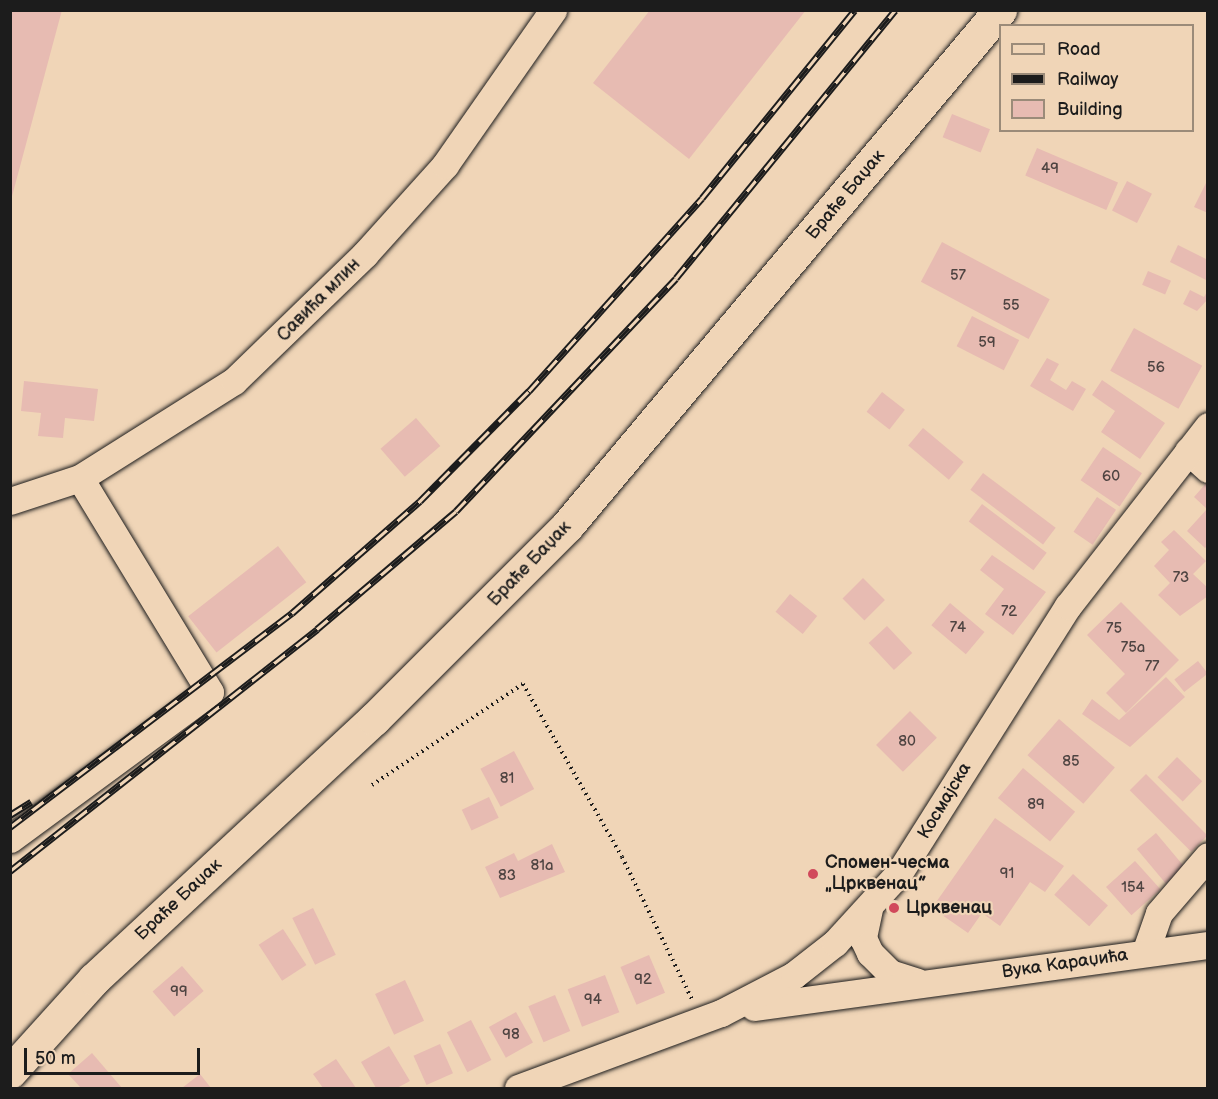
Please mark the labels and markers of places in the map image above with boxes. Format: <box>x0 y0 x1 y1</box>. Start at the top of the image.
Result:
place label: Спомен-чесма „Црквенац” <box>825 853 949 896</box>
marker: Спомен-чесма „Црквенац” <box>806 867 820 881</box>
place label: Црквенац <box>906 897 992 919</box>
marker: Црквенац <box>887 901 901 915</box>

